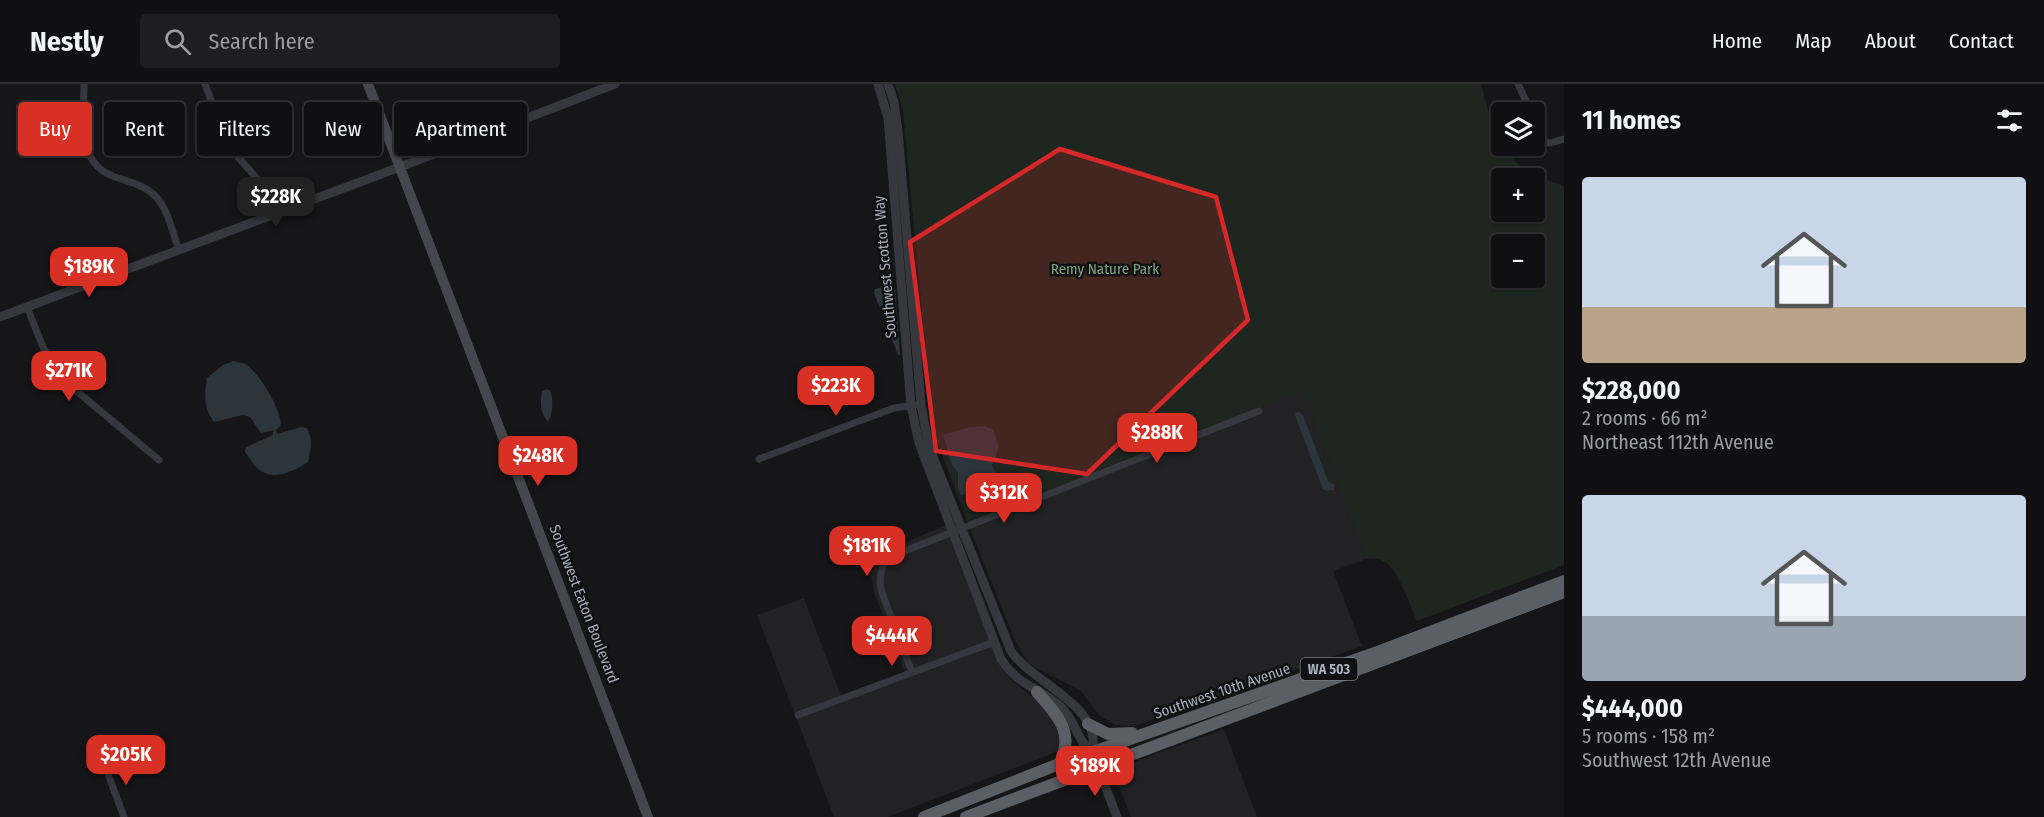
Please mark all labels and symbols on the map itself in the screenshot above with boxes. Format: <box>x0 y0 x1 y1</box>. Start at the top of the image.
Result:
pin: $228K <box>234 177 318 228</box>
street label: Southwest Scotton Way <box>870 195 900 339</box>
pin: $189K <box>47 247 131 298</box>
park label: Remy Nature Park <box>1051 260 1159 278</box>
pin: $271K <box>27 351 111 402</box>
pin: $223K <box>794 366 878 417</box>
pin: $288K <box>1115 413 1199 464</box>
pin: $248K <box>496 436 580 487</box>
pin: $312K <box>962 473 1046 524</box>
street label: Southwest Eaton Boulevard <box>545 522 623 686</box>
pin: $181K <box>825 526 909 577</box>
pin: $444K <box>850 616 934 667</box>
road number: WA 503 <box>1300 658 1358 680</box>
street label: Southwest 10th Avenue <box>1151 659 1293 723</box>
pin: $205K <box>84 735 168 786</box>
pin: $189K <box>1053 746 1137 797</box>

